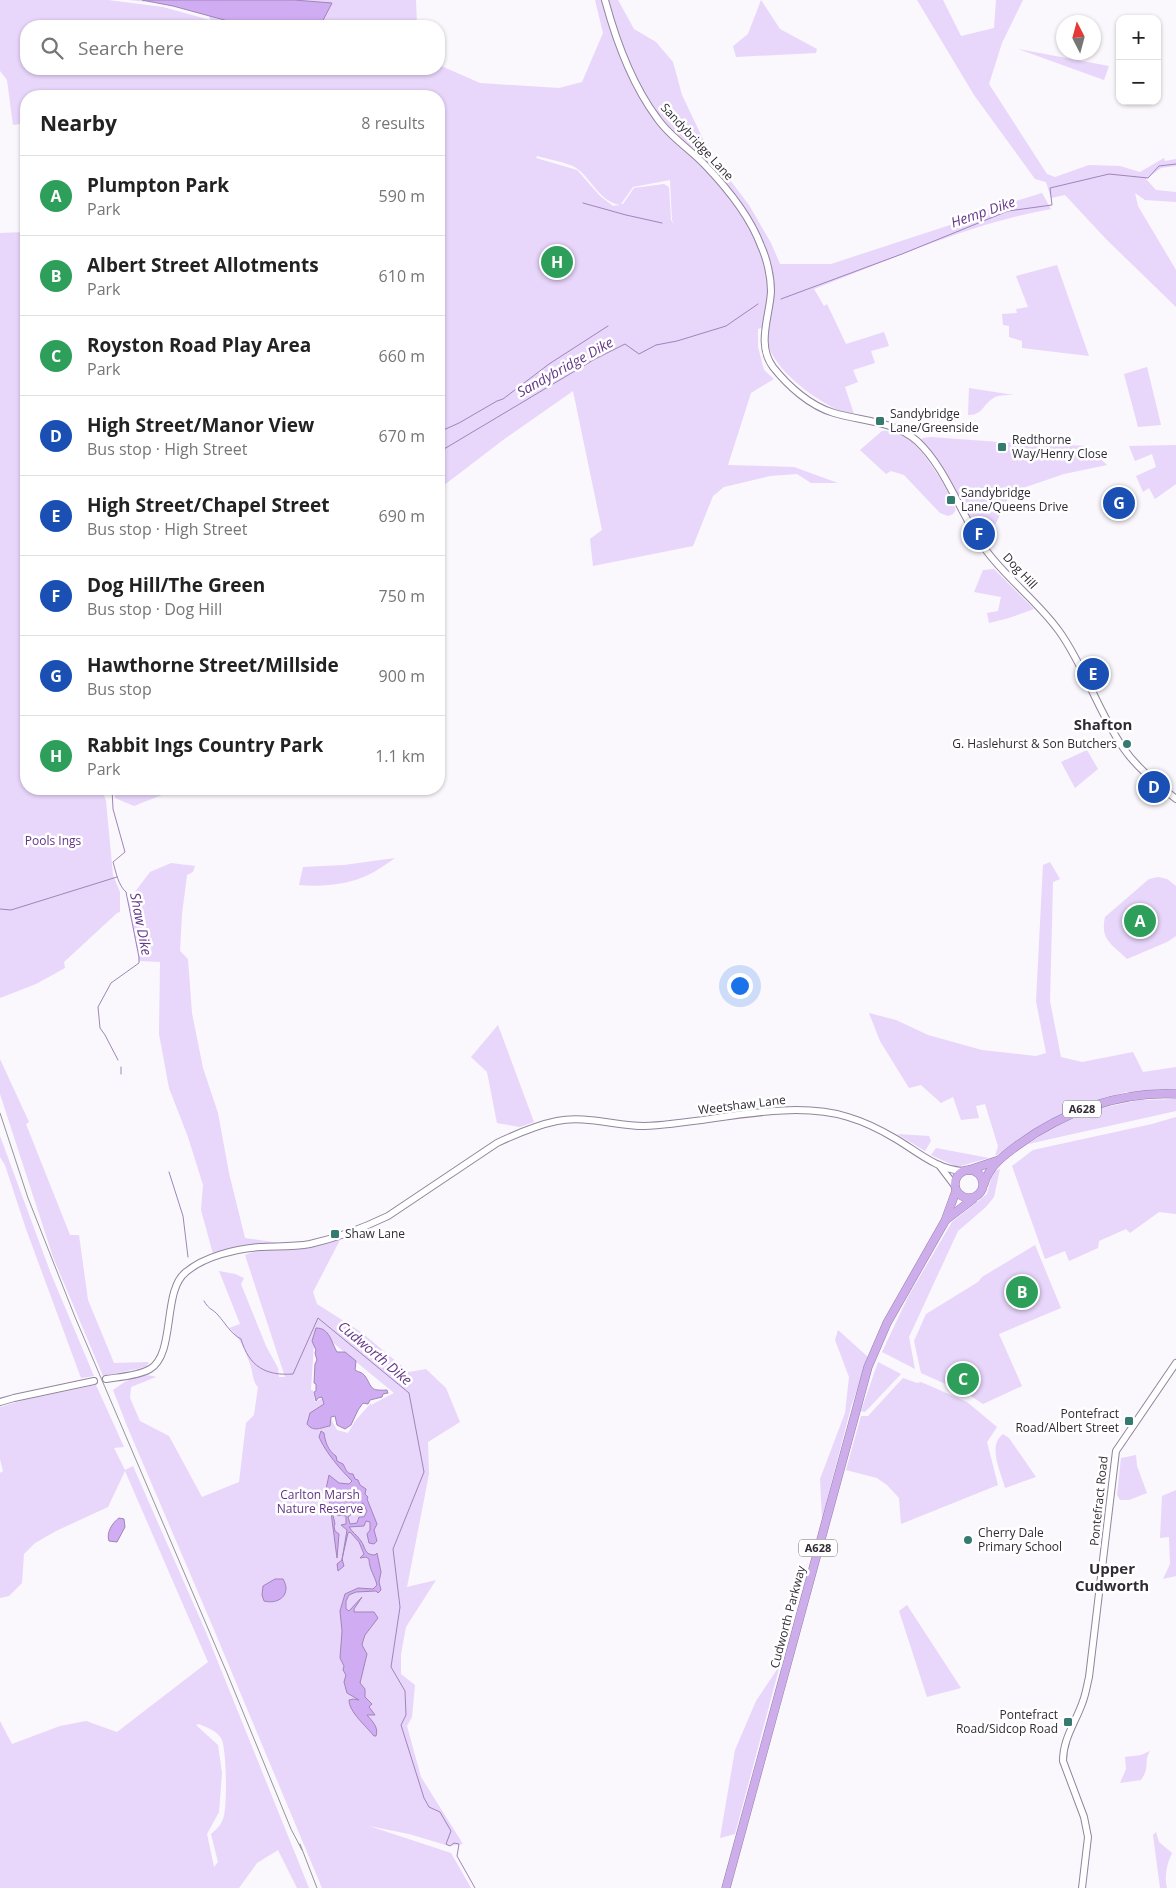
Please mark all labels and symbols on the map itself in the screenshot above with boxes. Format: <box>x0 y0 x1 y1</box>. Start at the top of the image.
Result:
north arrow <box>1056 15 1101 60</box>
street label: Sandybridge Lane <box>657 99 738 184</box>
water label: Hemp Dike <box>948 192 1018 231</box>
pin: H <box>541 243 573 281</box>
water label: Sandybridge Dike <box>513 332 616 401</box>
place label: Sandybridge Lane/Greenside <box>890 405 979 436</box>
marker: Sandybridge Lane/Greenside <box>874 415 886 427</box>
place label: Redthorne Way/Henry Close <box>1012 431 1108 462</box>
marker: Redthorne Way/Henry Close <box>996 441 1008 453</box>
place label: Sandybridge Lane/Queens Drive <box>961 484 1068 515</box>
pin: G <box>1103 484 1135 522</box>
marker: Sandybridge Lane/Queens Drive <box>945 494 957 506</box>
pin: F <box>963 515 995 553</box>
street label: Dog Hill <box>999 549 1041 592</box>
pin: E <box>1077 655 1109 693</box>
district label: Shafton <box>1074 714 1132 734</box>
place label: G. Haslehurst & Son Butchers <box>952 735 1117 752</box>
marker: G. Haslehurst & Son Butchers <box>1121 738 1133 750</box>
pin: D <box>1138 768 1170 806</box>
park label: Pools Ings <box>25 832 82 849</box>
water label: Shaw Dike <box>126 891 157 957</box>
pin: A <box>1124 902 1156 940</box>
your location <box>727 973 753 999</box>
street label: Weetshaw Lane <box>697 1091 787 1118</box>
road number: A628 <box>1063 1100 1101 1118</box>
place label: Shaw Lane <box>345 1225 405 1242</box>
marker: Shaw Lane <box>329 1228 341 1240</box>
pin: B <box>1006 1273 1038 1311</box>
water label: Cudworth Dike <box>334 1316 416 1389</box>
pin: C <box>947 1360 979 1398</box>
place label: Pontefract Road/Albert Street <box>1015 1405 1119 1436</box>
marker: Pontefract Road/Albert Street <box>1123 1415 1135 1427</box>
street label: Pontefract Road <box>1085 1455 1112 1547</box>
park label: Carlton Marsh Nature Reserve <box>277 1486 363 1517</box>
place label: Cherry Dale Primary School <box>978 1524 1062 1555</box>
marker: Cherry Dale Primary School <box>962 1534 974 1546</box>
road number: A628 <box>799 1540 837 1556</box>
district label: Upper Cudworth <box>1075 1558 1149 1595</box>
street label: Cudworth Parkway <box>766 1563 810 1670</box>
place label: Pontefract Road/Sidcop Road <box>956 1706 1058 1737</box>
marker: Pontefract Road/Sidcop Road <box>1062 1716 1074 1728</box>

